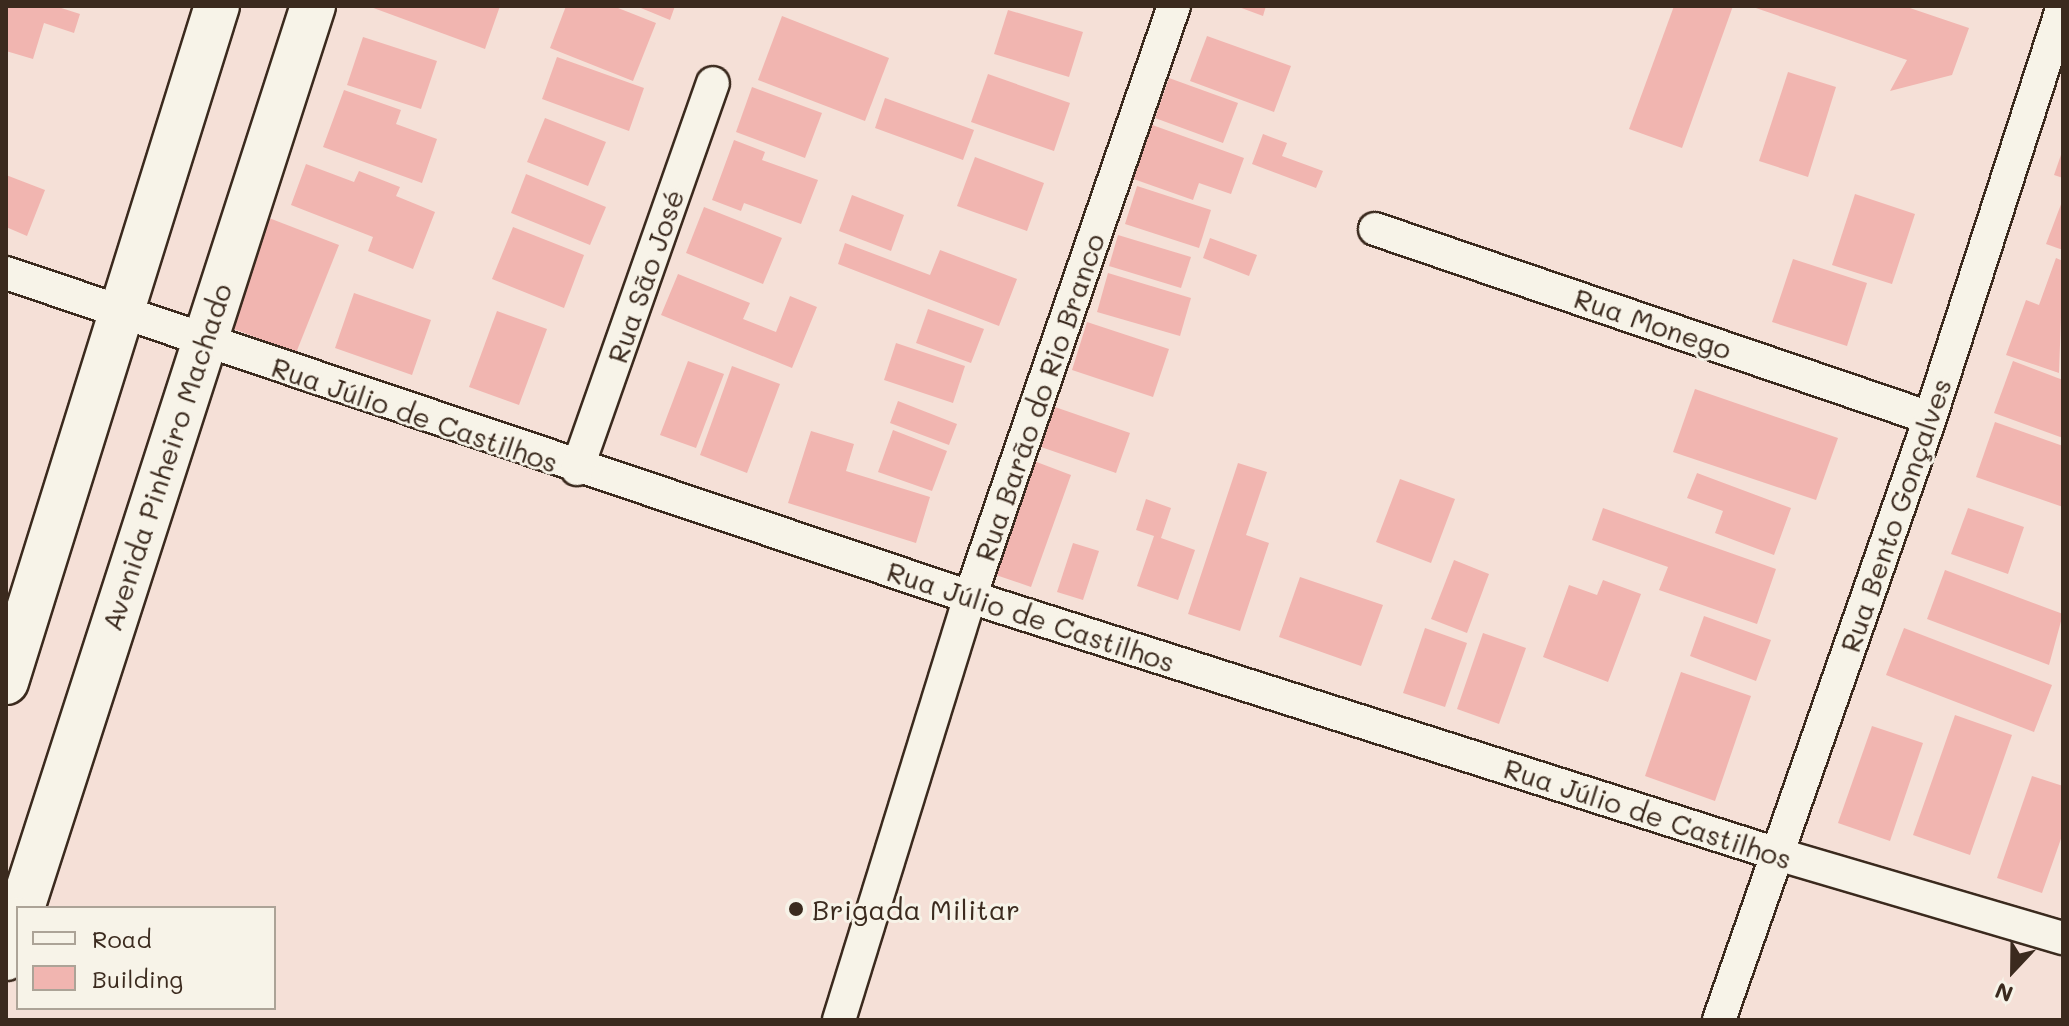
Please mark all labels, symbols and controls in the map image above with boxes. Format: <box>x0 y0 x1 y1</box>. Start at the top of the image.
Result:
street label: Rua São José <box>600 185 690 367</box>
street label: Rua Barão do Rio Branco <box>967 229 1111 565</box>
street label: Avenida Pinheiro Machado <box>94 279 238 635</box>
street label: Rua Monego <box>1570 280 1736 366</box>
street label: Rua Júlio de Castilhos <box>267 349 563 479</box>
street label: Rua Bento Gonçalves <box>1832 374 1958 656</box>
street label: Rua Júlio de Castilhos <box>883 554 1179 678</box>
street label: Rua Júlio de Castilhos <box>1500 751 1796 875</box>
place label: Brigada Militar <box>812 892 1020 926</box>
marker: Brigada Militar <box>787 900 805 918</box>
legend <box>16 906 276 1010</box>
text: Road <box>92 923 152 954</box>
north arrow <box>1973 930 2053 1010</box>
text: Building <box>92 963 183 994</box>
text: N <box>1991 976 2017 1009</box>

